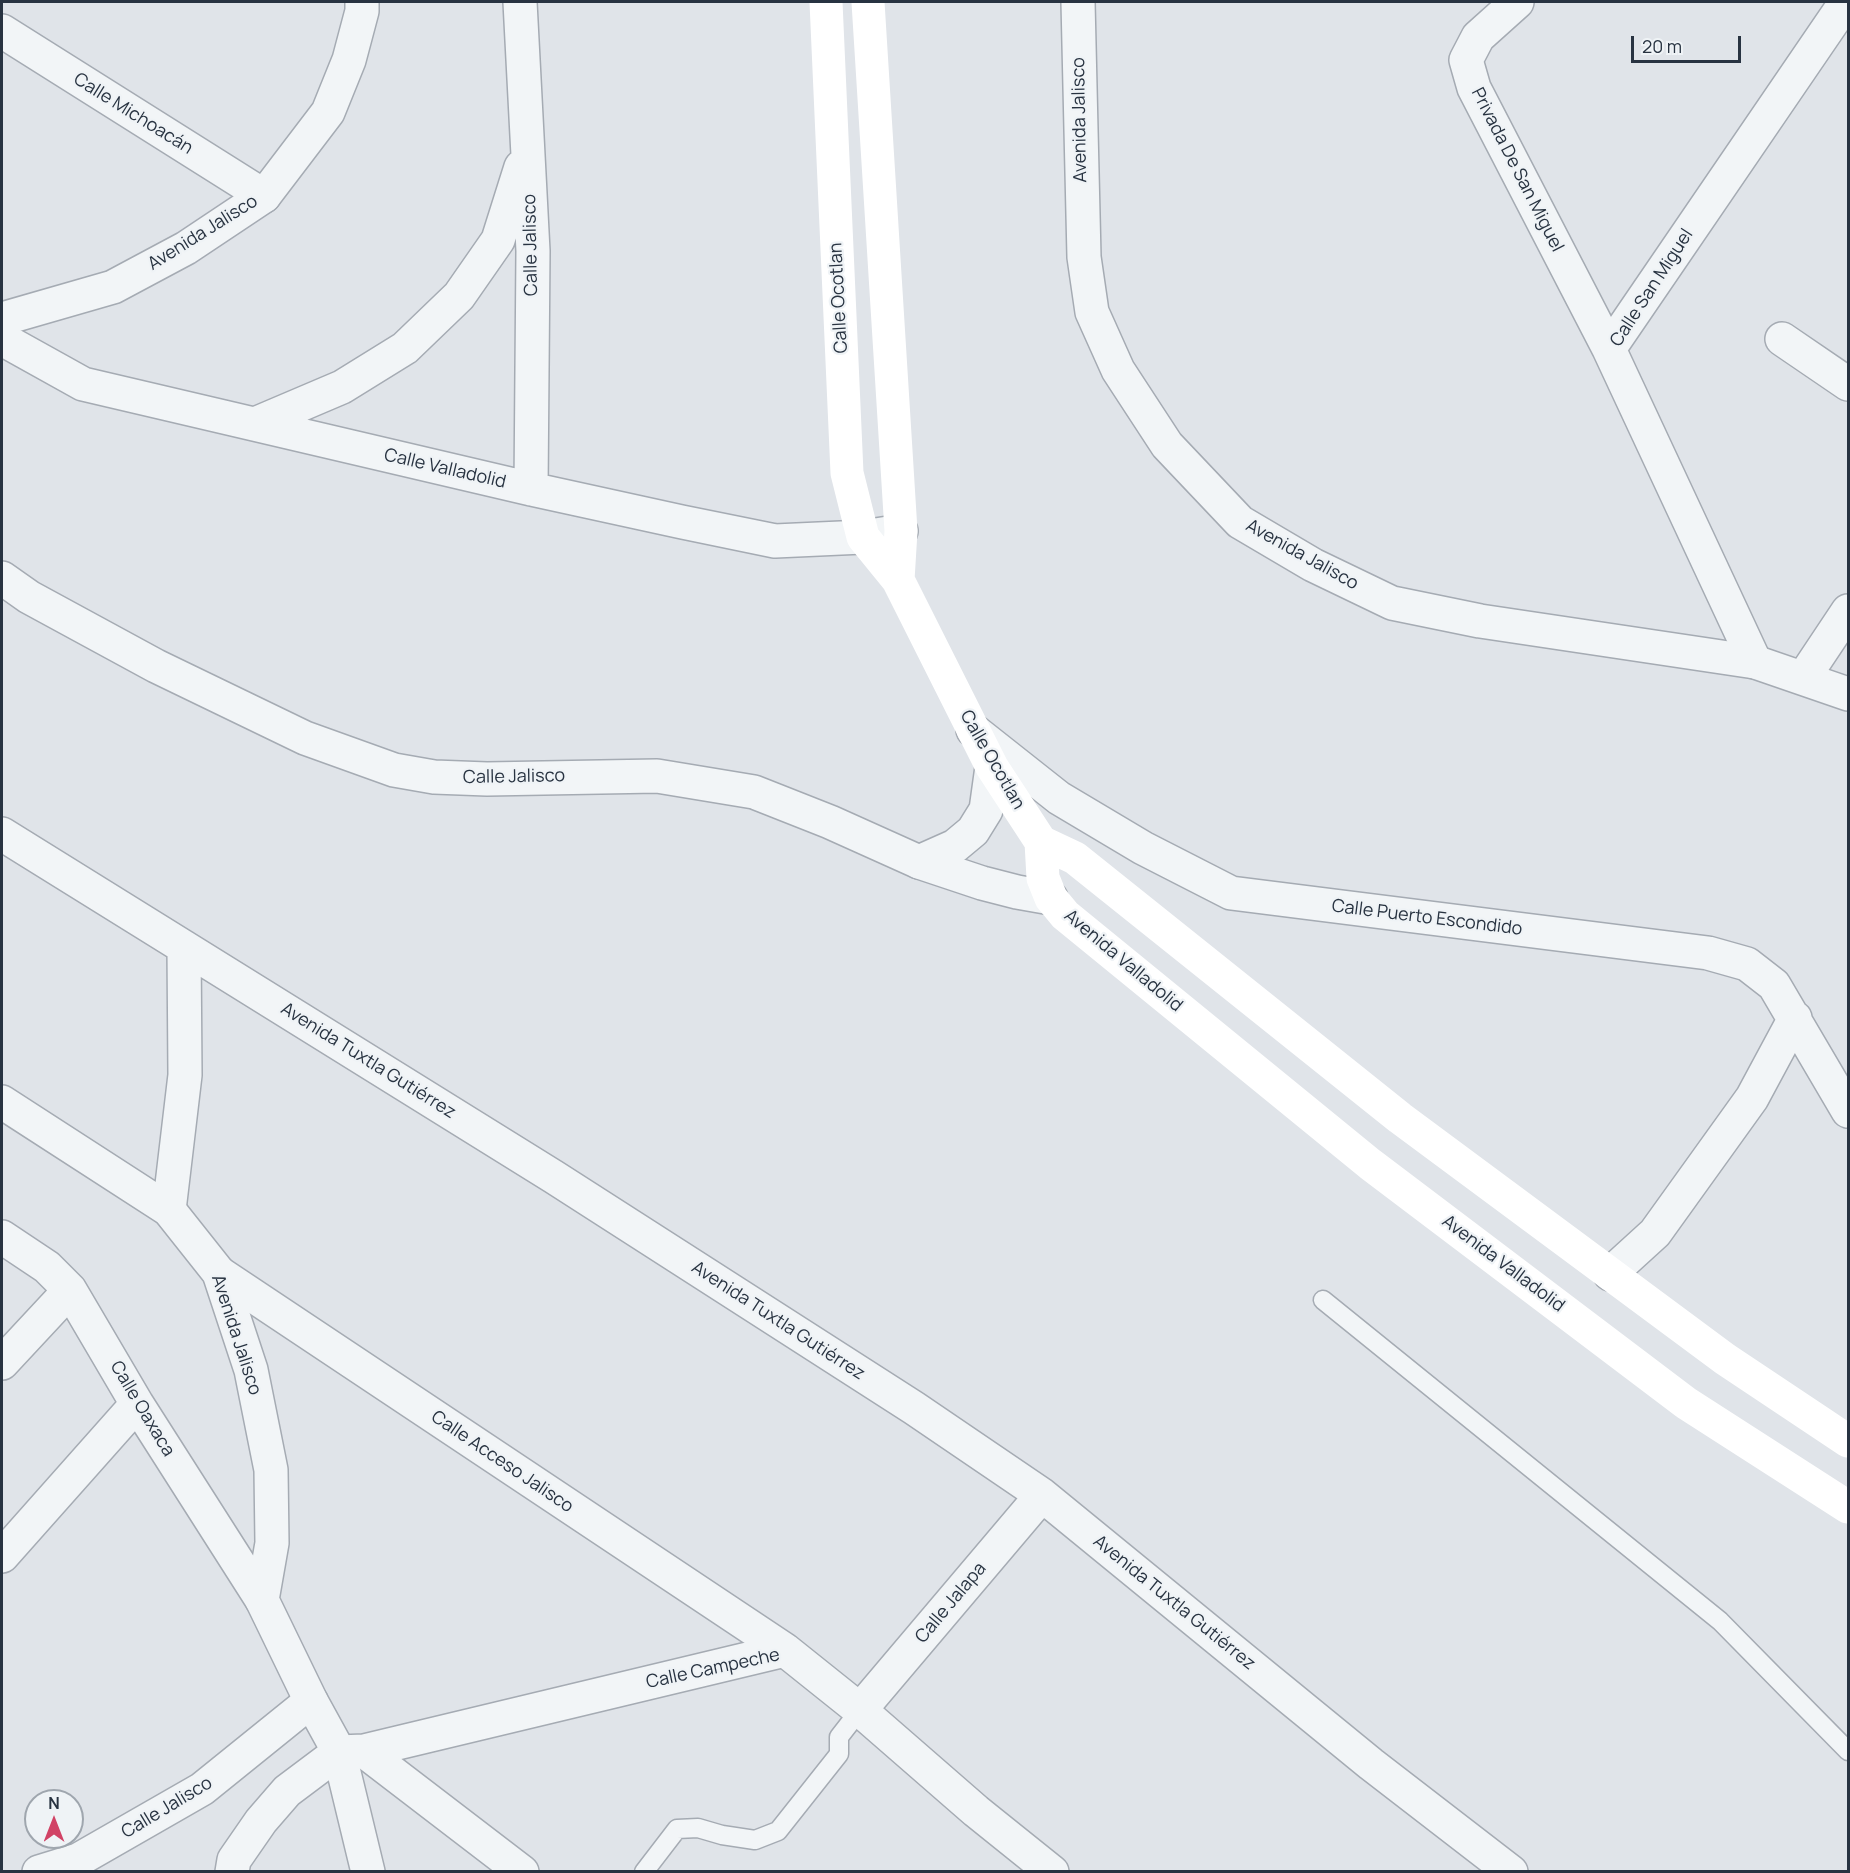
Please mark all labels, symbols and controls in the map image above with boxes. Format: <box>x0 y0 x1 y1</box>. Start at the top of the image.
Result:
scale bar <box>1634 24 1744 62</box>
text: 20 m <box>1642 34 1682 58</box>
street label: Avenida Jalisco <box>1068 57 1092 183</box>
street label: Calle Michoacán <box>69 69 197 159</box>
street label: Privada De San Miguel <box>1466 84 1568 256</box>
street label: Avenida Jalisco <box>144 191 262 275</box>
street label: Calle Jalisco <box>519 194 543 296</box>
street label: Calle San Miguel <box>1606 225 1698 351</box>
street label: Calle Ocotlan <box>825 242 853 354</box>
street label: Calle Valladolid <box>382 445 508 493</box>
street label: Avenida Jalisco <box>1242 515 1362 595</box>
street label: Calle Ocotlan <box>955 707 1029 813</box>
street label: Calle Jalisco <box>463 765 565 789</box>
street label: Calle Puerto Escondido <box>1330 896 1524 940</box>
street label: Avenida Valladolid <box>1059 905 1187 1017</box>
street label: Avenida Tuxtla Gutiérrez <box>277 998 459 1124</box>
street label: Avenida Valladolid <box>1438 1211 1568 1317</box>
street label: Avenida Tuxtla Gutiérrez <box>687 1257 869 1385</box>
street label: Avenida Jalisco <box>206 1272 266 1398</box>
street label: Calle Oaxaca <box>105 1357 179 1461</box>
street label: Calle Acceso Jalisco <box>427 1406 577 1518</box>
street label: Avenida Tuxtla Gutiérrez <box>1089 1531 1259 1675</box>
street label: Calle Jalapa <box>911 1558 991 1648</box>
street label: Calle Campeche <box>644 1644 782 1694</box>
street label: Calle Jalisco <box>118 1772 216 1844</box>
north arrow <box>24 1789 84 1849</box>
text: N <box>48 1792 60 1814</box>

